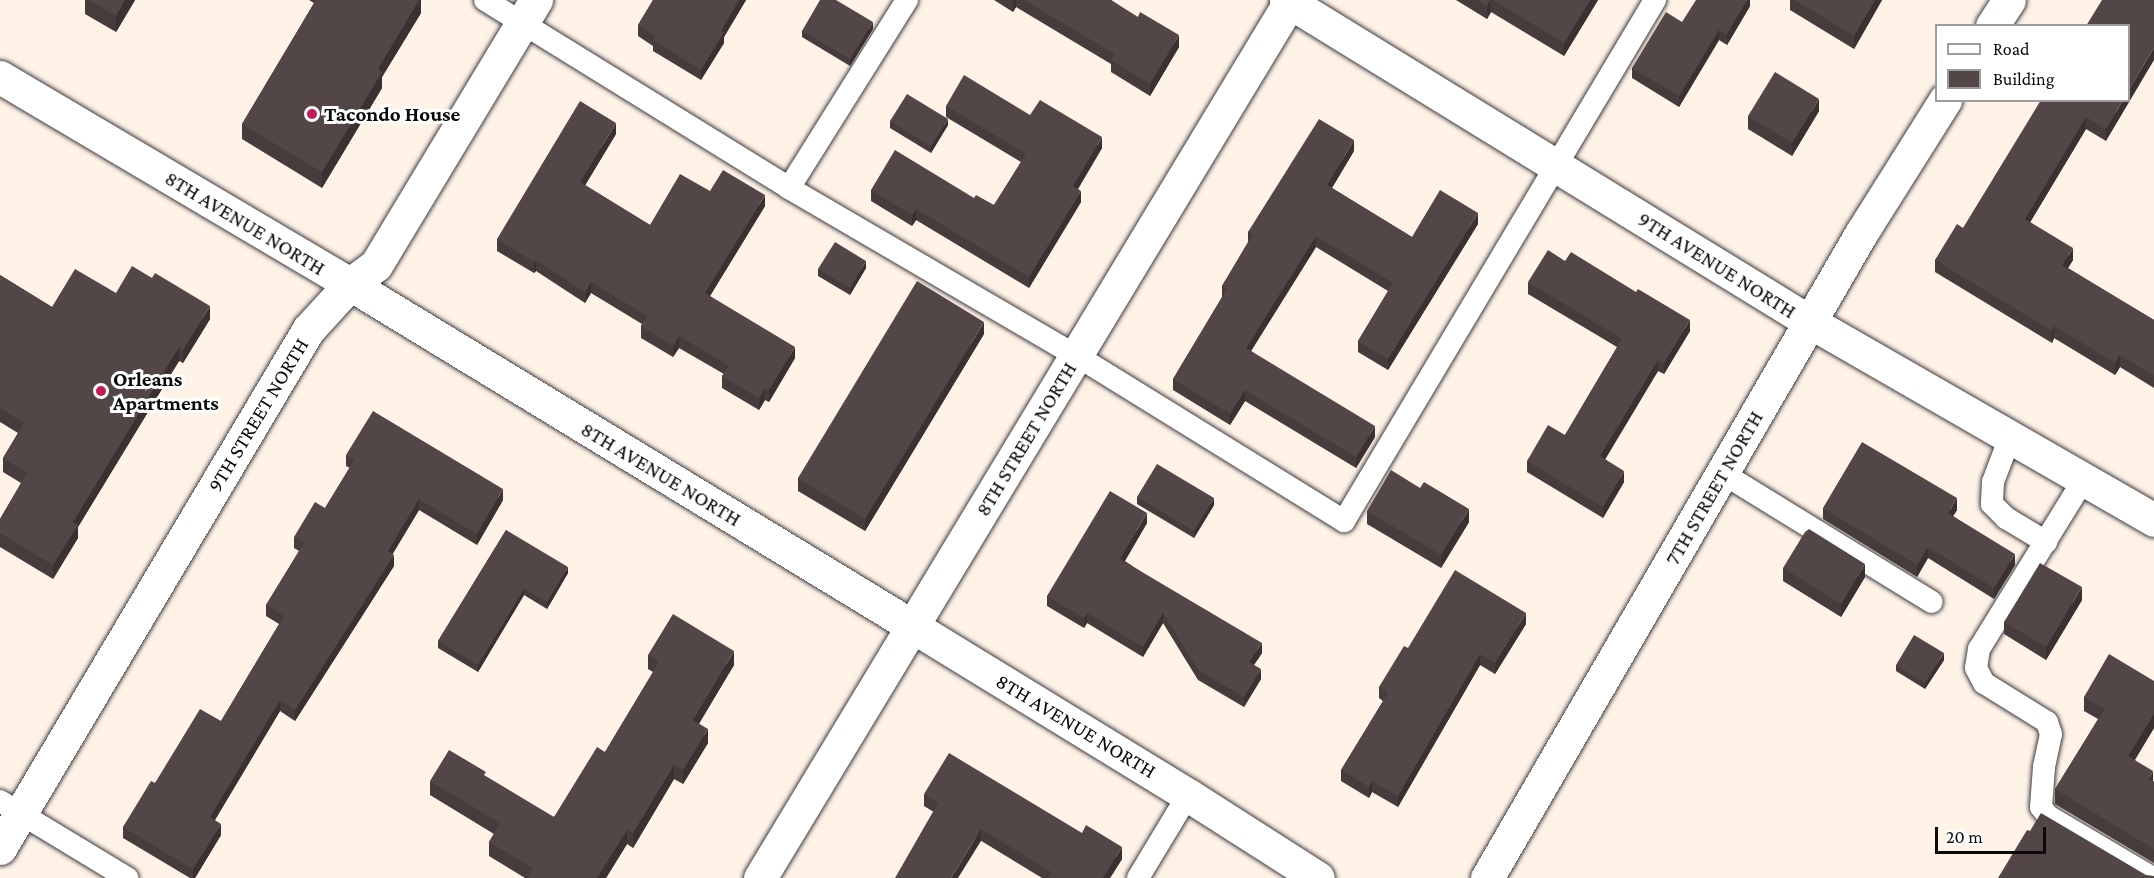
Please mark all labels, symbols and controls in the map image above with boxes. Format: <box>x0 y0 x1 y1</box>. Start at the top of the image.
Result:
legend <box>1935 24 2130 102</box>
text: Road <box>1993 39 2030 59</box>
text: Building <box>1993 69 2054 89</box>
place label: Tacondo House <box>324 101 460 127</box>
marker: Tacondo House <box>305 107 319 121</box>
street label: 8TH AVENUE NORTH <box>160 165 330 281</box>
street label: 9TH AVENUE NORTH <box>1633 206 1801 324</box>
street label: 9TH STREET NORTH <box>202 334 314 496</box>
street label: 8TH STREET NORTH <box>970 357 1082 521</box>
place label: Orleans Apartments <box>113 366 219 416</box>
marker: Orleans Apartments <box>94 384 108 398</box>
street label: 7TH STREET NORTH <box>1660 406 1768 570</box>
street label: 8TH AVENUE NORTH <box>576 416 746 532</box>
street label: 8TH AVENUE NORTH <box>991 668 1161 784</box>
scale bar <box>1938 815 2049 853</box>
text: 20 m <box>1946 827 1983 847</box>

